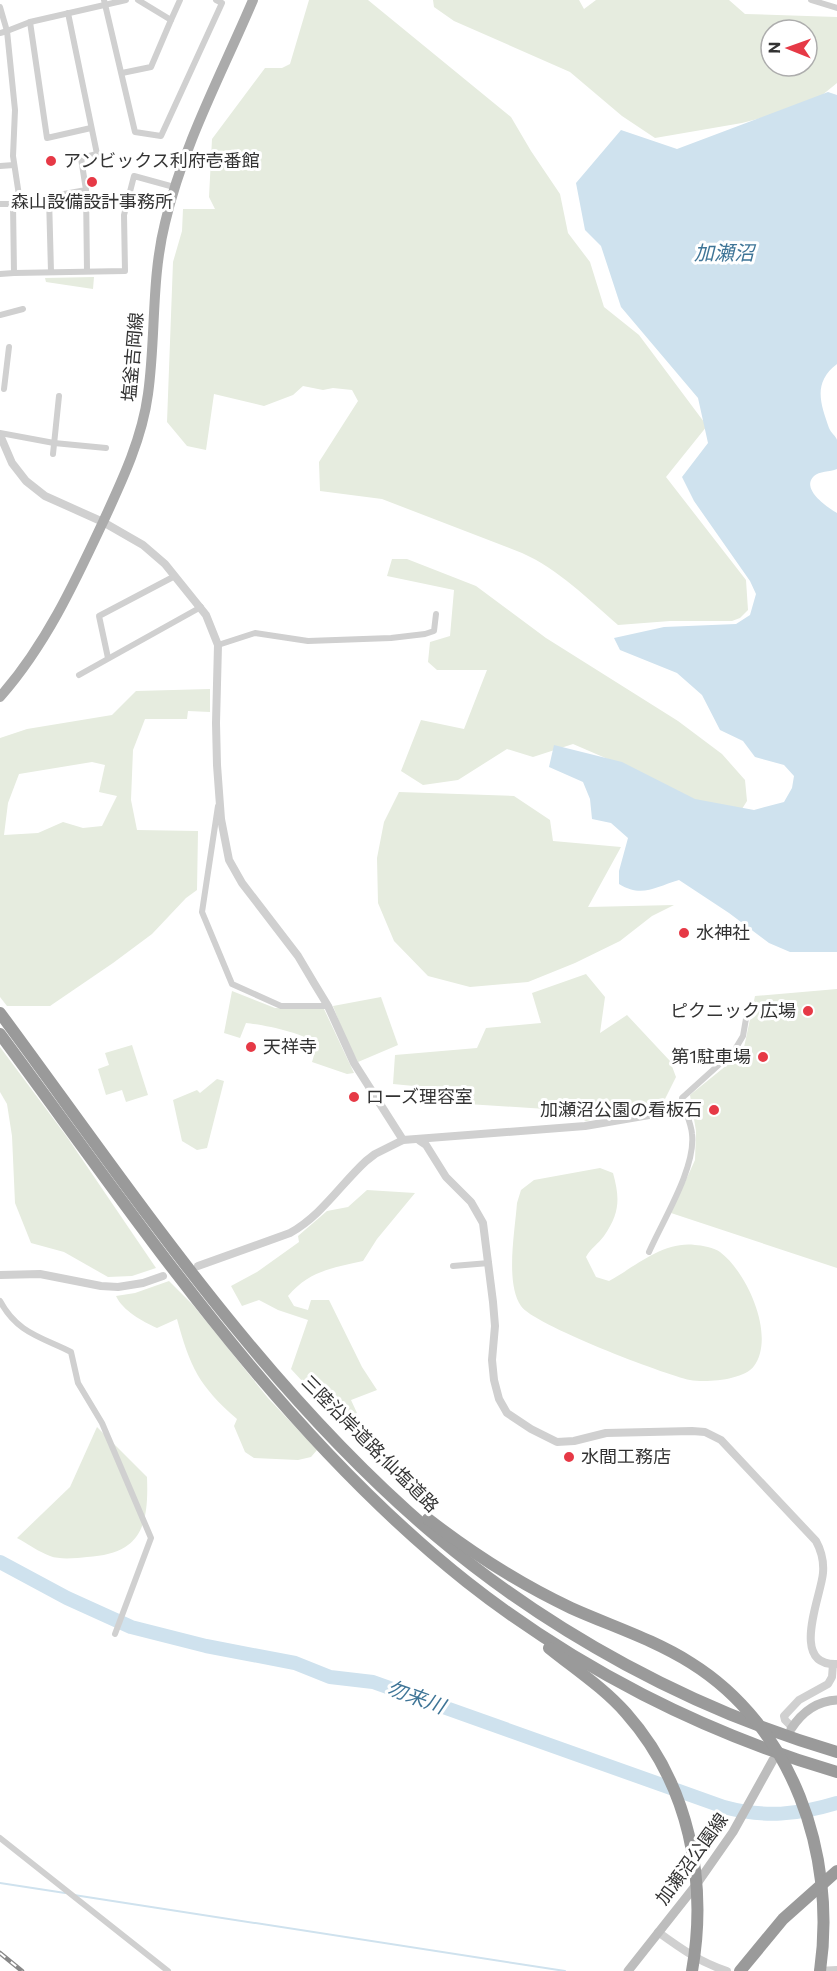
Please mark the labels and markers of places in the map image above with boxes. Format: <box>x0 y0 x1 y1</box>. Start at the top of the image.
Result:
place label: アンビックス利府壱番館 <box>63 149 260 171</box>
marker: アンビックス利府壱番館 <box>44 154 58 168</box>
marker: 森山設備設計事務所 <box>85 175 99 189</box>
place label: 森山設備設計事務所 <box>11 190 173 212</box>
place label: 水神社 <box>696 921 750 943</box>
marker: 水神社 <box>677 926 691 940</box>
place label: ピクニック広場 <box>670 999 796 1021</box>
marker: ピクニック広場 <box>801 1004 815 1018</box>
place label: 天祥寺 <box>263 1035 317 1057</box>
marker: 天祥寺 <box>244 1040 258 1054</box>
place label: 第1駐車場 <box>671 1045 751 1067</box>
marker: 第1駐車場 <box>756 1050 770 1064</box>
place label: ローズ理容室 <box>366 1085 473 1107</box>
marker: ローズ理容室 <box>347 1090 361 1104</box>
place label: 加瀬沼公園の看板石 <box>540 1098 702 1120</box>
marker: 加瀬沼公園の看板石 <box>707 1103 721 1117</box>
place label: 水間工務店 <box>581 1445 671 1467</box>
marker: 水間工務店 <box>562 1450 576 1464</box>

